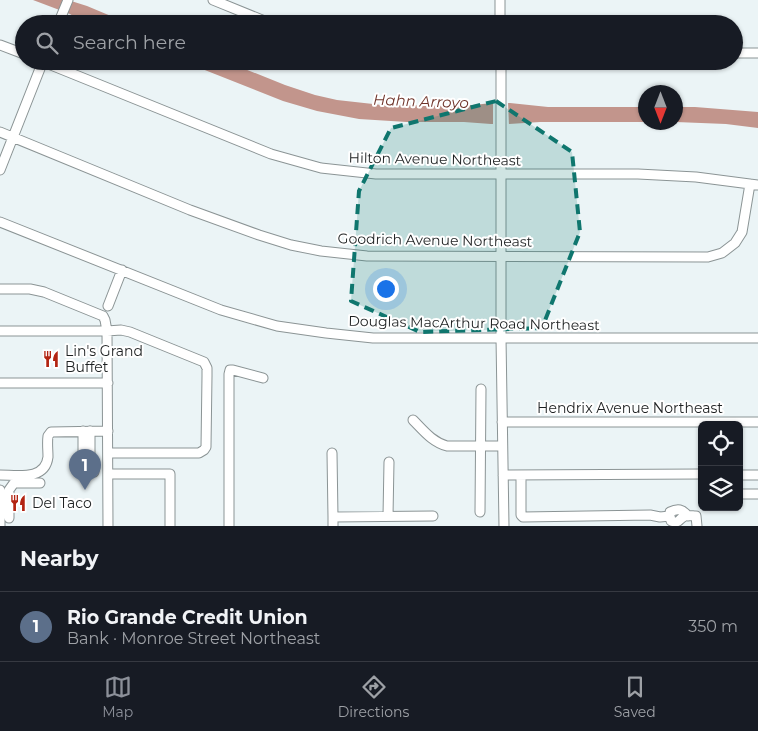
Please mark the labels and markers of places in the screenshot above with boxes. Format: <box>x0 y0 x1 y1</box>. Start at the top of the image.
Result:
place label: Lin's Grand Buffet <box>65 342 143 376</box>
restaurant icon: Lin's Grand Buffet <box>41 349 61 369</box>
pin: 1 <box>69 449 101 490</box>
restaurant icon: Del Taco <box>8 493 28 513</box>
place label: Del Taco <box>32 494 92 512</box>

